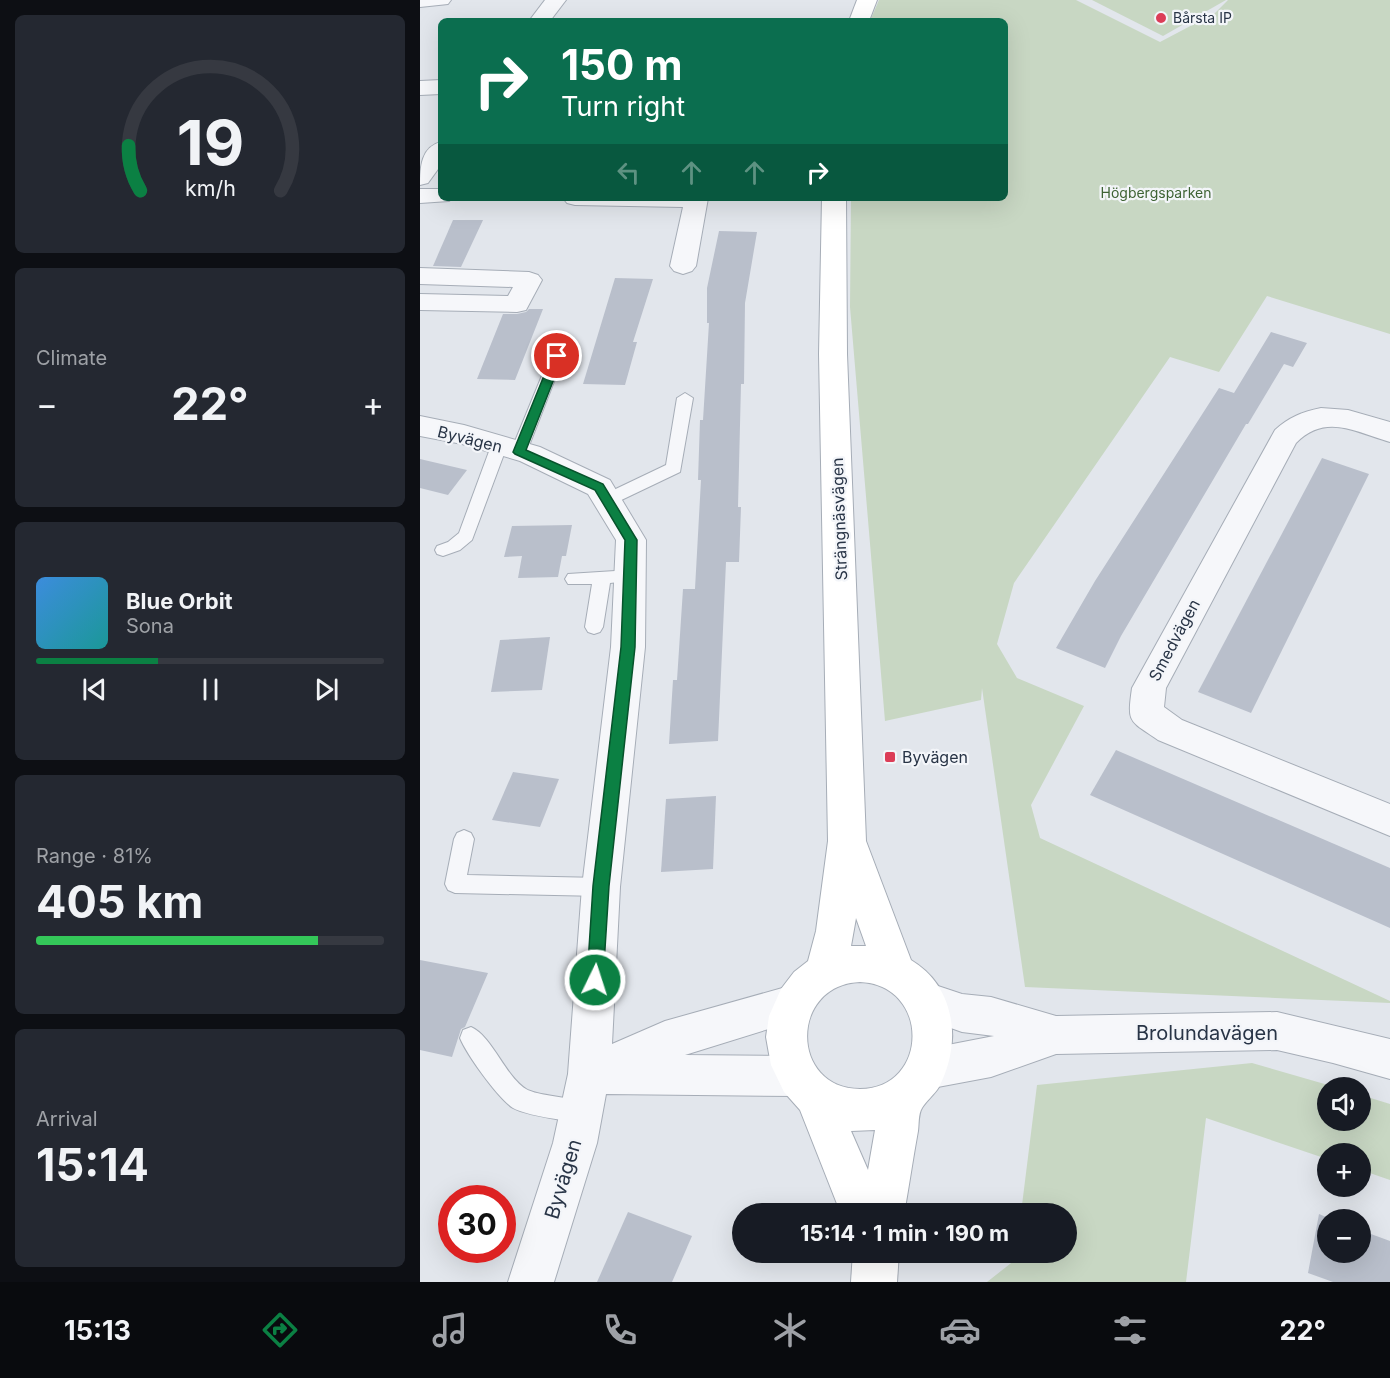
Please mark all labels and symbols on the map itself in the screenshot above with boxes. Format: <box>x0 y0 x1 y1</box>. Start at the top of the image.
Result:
place label: Bårsta IP <box>1173 9 1232 26</box>
marker: Bårsta IP <box>1154 11 1168 25</box>
park label: Högbergsparken <box>1101 184 1212 201</box>
pin <box>531 330 582 381</box>
street label: Byvägen <box>436 421 504 457</box>
street label: Strängnäsvägen <box>827 457 851 581</box>
street label: Smedvägen <box>1144 596 1204 684</box>
place label: Byvägen <box>902 747 968 767</box>
marker: Byvägen <box>883 750 897 764</box>
position arrow <box>563 948 627 1012</box>
street label: Brolundavägen <box>1136 1021 1278 1045</box>
street label: Byvägen <box>539 1136 587 1222</box>
speed limit sign: 30 <box>438 1185 516 1263</box>

